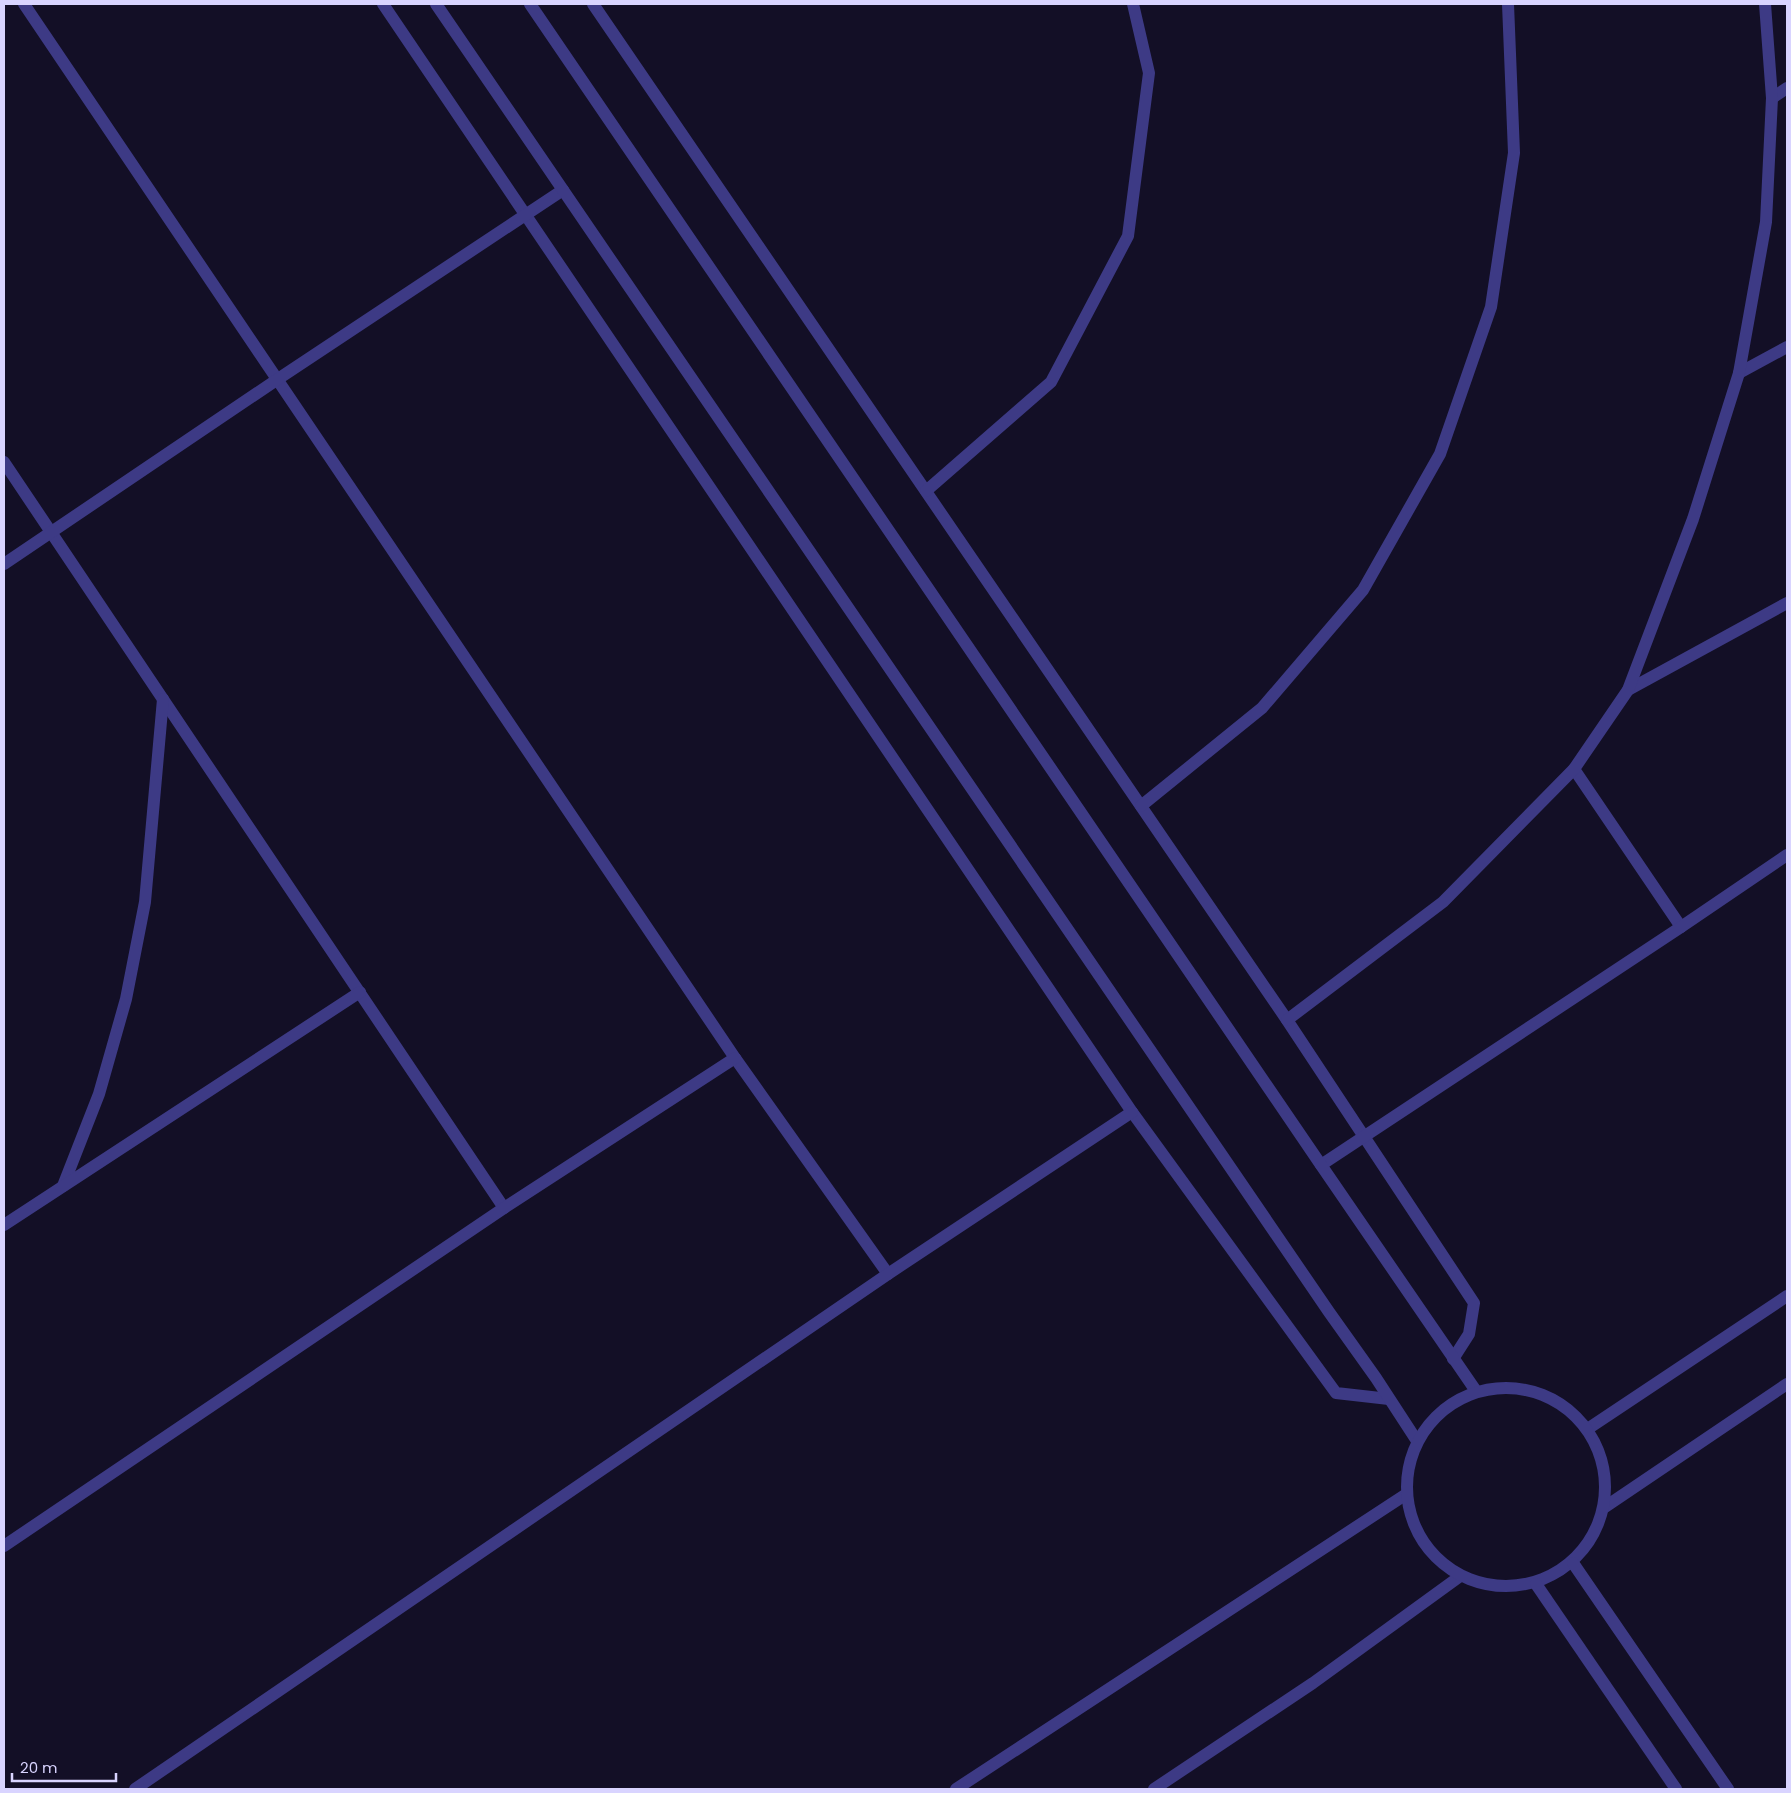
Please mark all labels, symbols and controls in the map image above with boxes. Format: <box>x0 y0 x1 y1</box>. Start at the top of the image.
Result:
scale bar <box>12 1750 116 1782</box>
text: 20 m <box>20 1757 58 1778</box>

